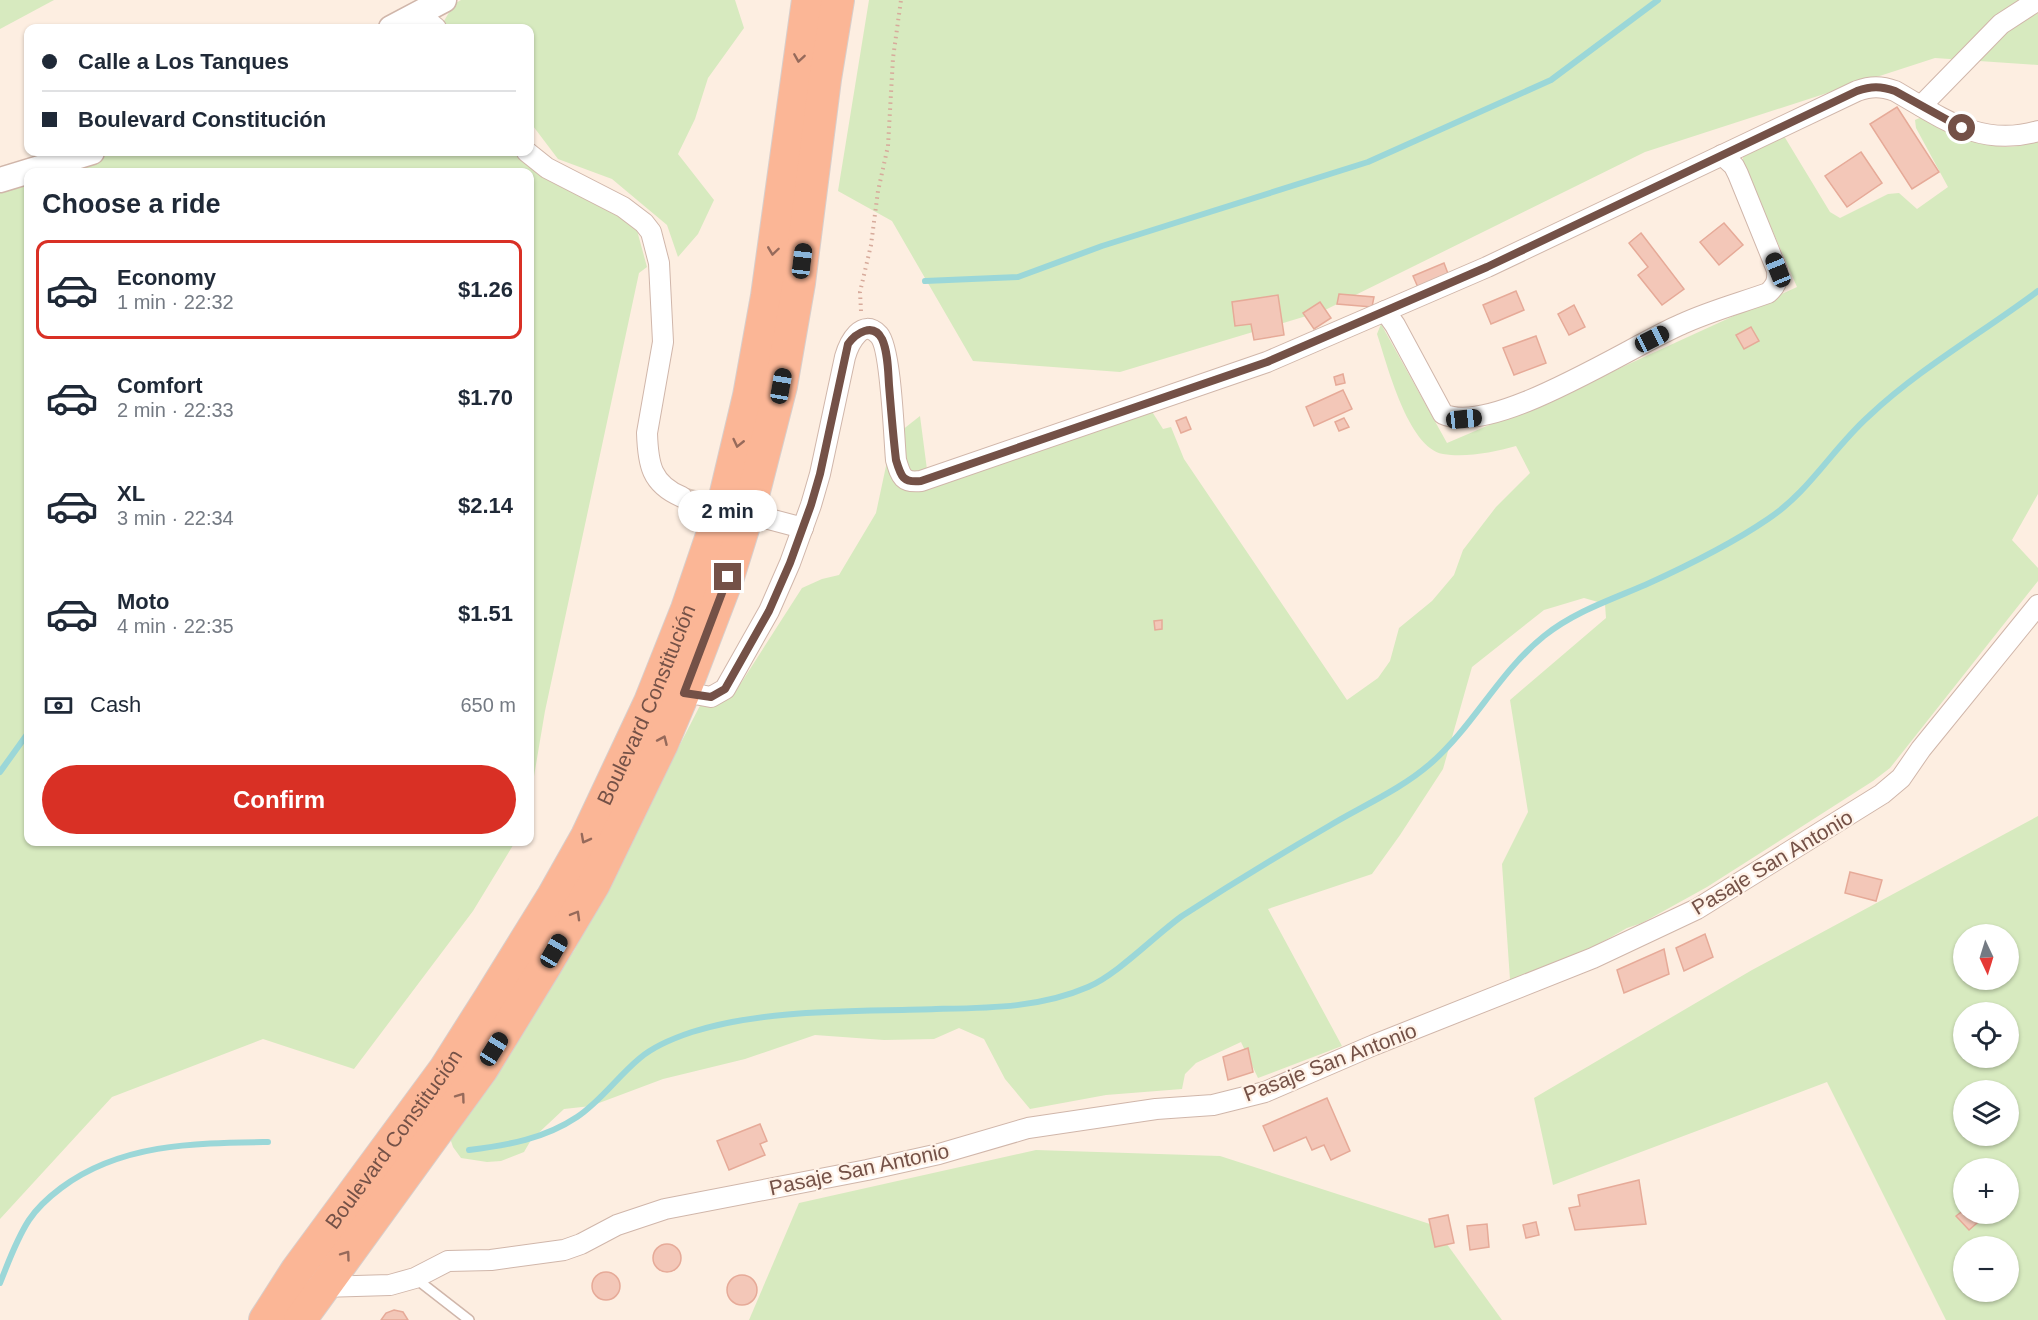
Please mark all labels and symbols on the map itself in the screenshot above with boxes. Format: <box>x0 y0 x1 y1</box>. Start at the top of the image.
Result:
one-way arrow <box>794 53 806 62</box>
route start <box>1948 114 1975 141</box>
car <box>791 242 813 280</box>
one-way arrow <box>767 246 779 256</box>
car <box>1763 250 1793 290</box>
car <box>1632 323 1672 355</box>
car <box>769 367 793 405</box>
car <box>1445 408 1483 430</box>
one-way arrow <box>732 438 745 448</box>
callout: 2 min <box>678 490 777 532</box>
route end <box>714 563 741 590</box>
street label: Boulevard Constitución <box>592 601 699 808</box>
one-way arrow <box>656 736 668 747</box>
street label: Pasaje San Antonio <box>1688 805 1856 919</box>
one-way arrow <box>581 833 592 843</box>
one-way arrow <box>568 910 580 921</box>
north arrow <box>1953 924 2019 990</box>
car <box>537 931 571 971</box>
street label: Pasaje San Antonio <box>1240 1018 1420 1106</box>
car <box>477 1029 511 1069</box>
street label: Boulevard Constitución <box>320 1045 466 1233</box>
one-way arrow <box>454 1093 465 1104</box>
street label: Pasaje San Antonio <box>767 1139 951 1199</box>
one-way arrow <box>339 1250 350 1261</box>

